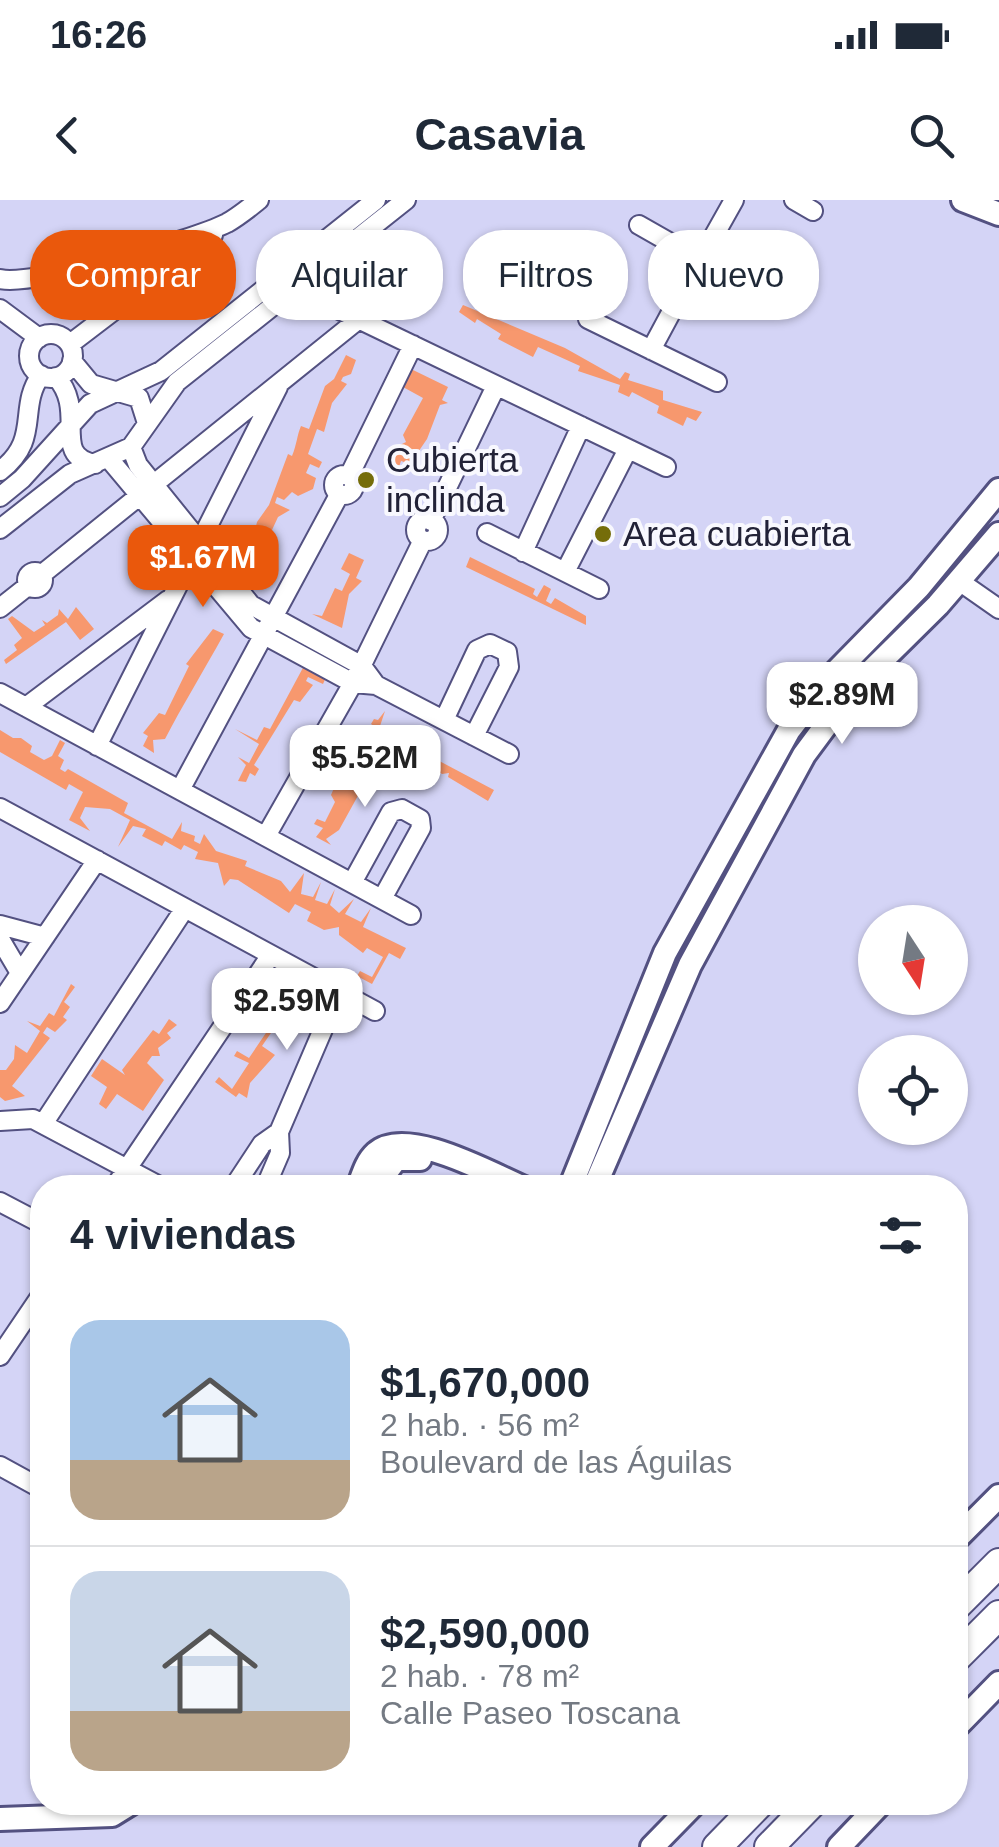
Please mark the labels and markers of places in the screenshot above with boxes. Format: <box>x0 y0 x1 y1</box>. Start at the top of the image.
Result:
place label: Cubierta inclinda <box>386 440 519 519</box>
marker: Cubierta inclinda <box>355 469 377 491</box>
place label: Area cuabierta <box>623 514 851 553</box>
marker: Area cuabierta <box>592 523 614 545</box>
pin: $1.67M <box>122 525 284 610</box>
pin: $2.89M <box>761 662 923 747</box>
pin: $5.52M <box>284 725 446 810</box>
pin: $2.59M <box>206 968 368 1053</box>

